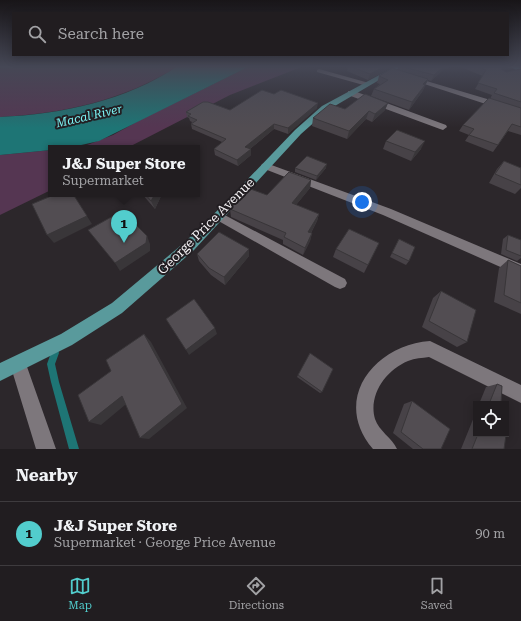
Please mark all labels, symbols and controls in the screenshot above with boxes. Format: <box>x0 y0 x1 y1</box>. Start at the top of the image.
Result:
search box <box>12 12 509 56</box>
icon: search <box>26 23 48 45</box>
text: Search here <box>58 25 144 43</box>
water label: Macal River <box>54 102 123 131</box>
popup <box>48 145 200 197</box>
text: J&J Super Store <box>62 155 186 173</box>
text: Supermarket <box>62 173 144 188</box>
street label: George Price Avenue <box>155 175 257 277</box>
your location <box>352 192 372 212</box>
pin: 1 <box>111 210 137 243</box>
map controls <box>473 401 509 437</box>
button: locate <box>473 401 509 437</box>
text: Nearby <box>16 465 78 485</box>
text: J&J Super Store <box>54 517 177 535</box>
text: 1 <box>25 526 33 541</box>
text: 90 m <box>475 526 505 541</box>
text: Supermarket · George Price Avenue <box>54 535 276 550</box>
tab: Map <box>68 575 92 612</box>
tab: Directions <box>229 575 284 612</box>
tab: Saved <box>421 575 453 612</box>

